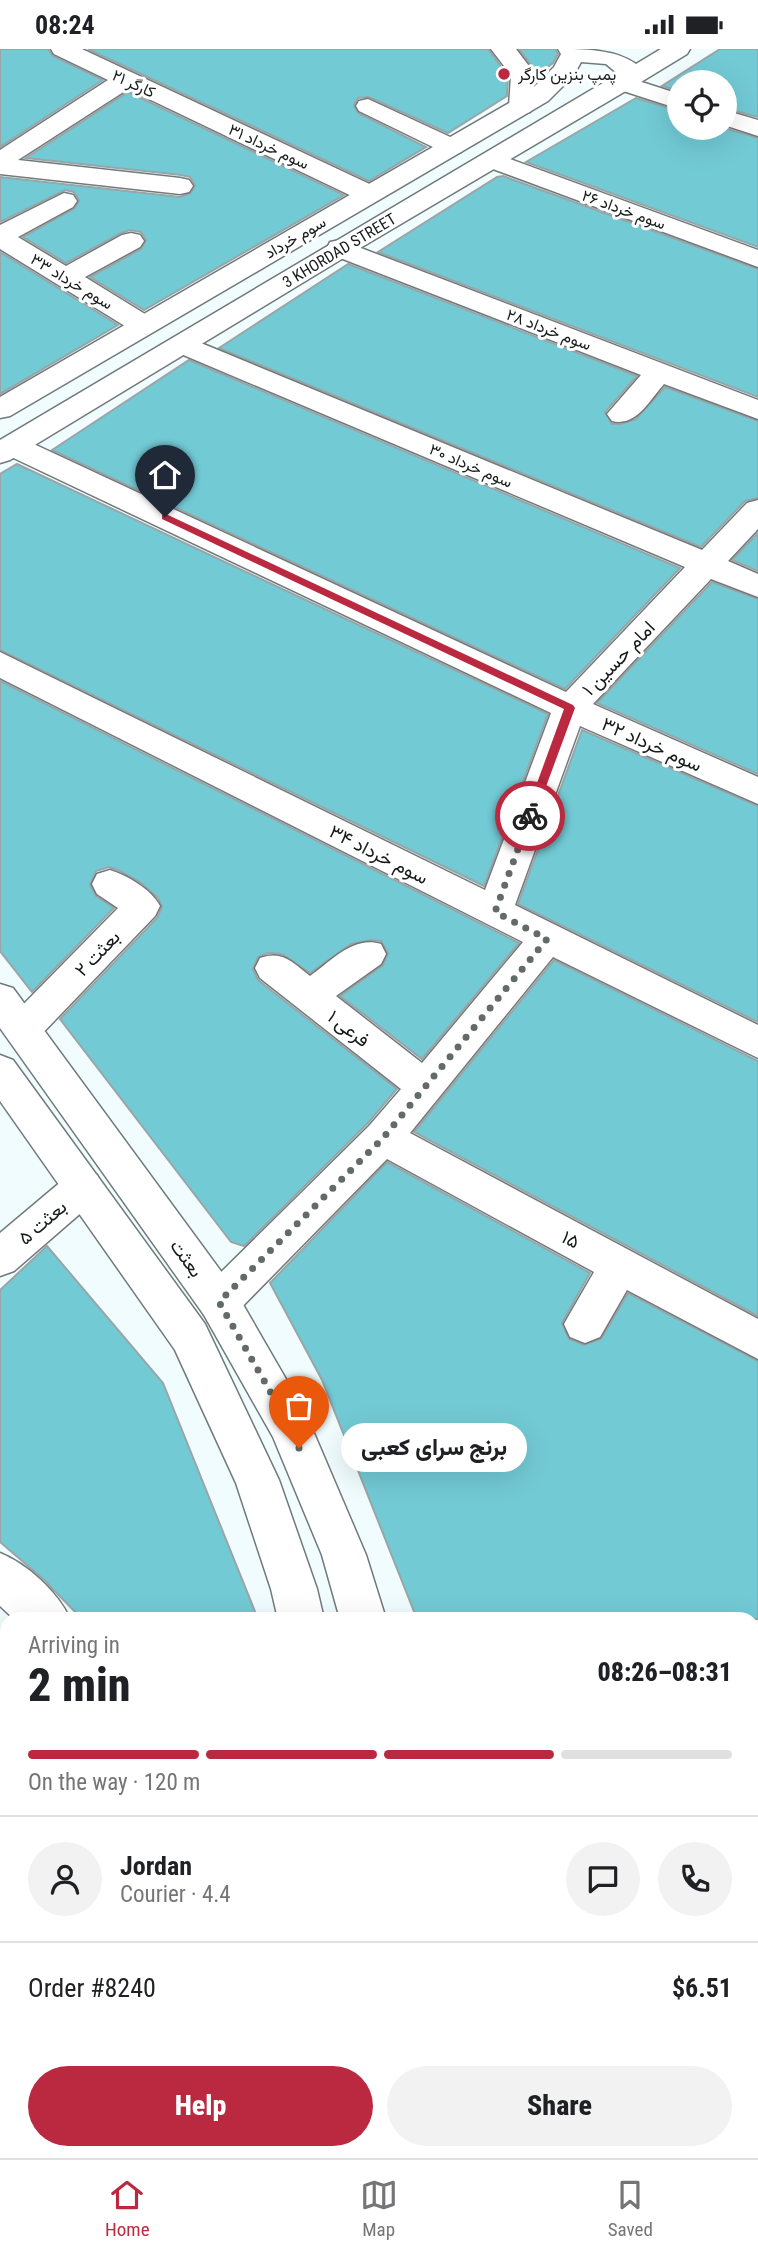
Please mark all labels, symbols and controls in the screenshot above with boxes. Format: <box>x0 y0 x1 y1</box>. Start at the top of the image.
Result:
text: 08:24 <box>35 10 95 40</box>
street label: کارگر ۲۱ <box>109 65 158 103</box>
place label: پمپ بنزین کارگر <box>517 65 616 86</box>
marker: پمپ بنزین کارگر <box>496 66 512 82</box>
map controls <box>667 70 737 140</box>
button: locate <box>667 70 737 140</box>
street label: سوم خرداد ۳۱ <box>225 120 312 174</box>
street label: سوم خرداد ۲۶ <box>579 186 668 234</box>
street label: 3 KHORDAD STREET <box>279 209 399 292</box>
street label: سوم خرداد <box>261 212 330 263</box>
street label: سوم خرداد ۳۳ <box>27 250 116 314</box>
street label: سوم خرداد ۲۸ <box>503 305 594 355</box>
street label: سوم خرداد ۳۰ <box>426 439 515 492</box>
pin <box>135 445 195 517</box>
icon: home <box>146 456 184 494</box>
street label: امام حسین ۱ <box>577 616 660 701</box>
street label: سوم خرداد ۳۲ <box>598 712 705 778</box>
courier <box>495 781 565 851</box>
icon: bike <box>511 797 549 835</box>
street label: سوم خرداد ۳۴ <box>325 820 432 890</box>
street label: بعثت ۲ <box>70 925 125 981</box>
street label: فرعی ۱ <box>323 1005 374 1052</box>
street label: بعثت ۵ <box>13 1195 71 1250</box>
street label: ۱۵ <box>558 1225 584 1254</box>
street label: بعثت <box>165 1235 208 1282</box>
pin <box>269 1376 329 1448</box>
icon: bag <box>280 1387 318 1425</box>
callout: برنج سرای کعبی <box>341 1423 526 1473</box>
text: برنج سرای کعبی <box>361 1434 507 1461</box>
text: Arriving in <box>28 1632 120 1659</box>
text: 08:26–08:31 <box>598 1657 732 1687</box>
text: 2 min <box>28 1658 131 1712</box>
text: On the way · 120 m <box>28 1769 200 1796</box>
button: person <box>28 1842 102 1916</box>
button: chat <box>566 1842 640 1916</box>
button: phone <box>658 1842 732 1916</box>
text: Jordan <box>120 1851 192 1881</box>
text: Courier · 4.4 <box>120 1881 231 1908</box>
text: Order #8240 <box>28 1973 156 2003</box>
text: $6.51 <box>672 1973 732 2003</box>
button: Help <box>28 2066 373 2146</box>
button: Share <box>387 2066 732 2146</box>
tab: Home <box>105 2176 150 2241</box>
tab: Map <box>360 2176 398 2241</box>
tab: Saved <box>608 2176 653 2241</box>

